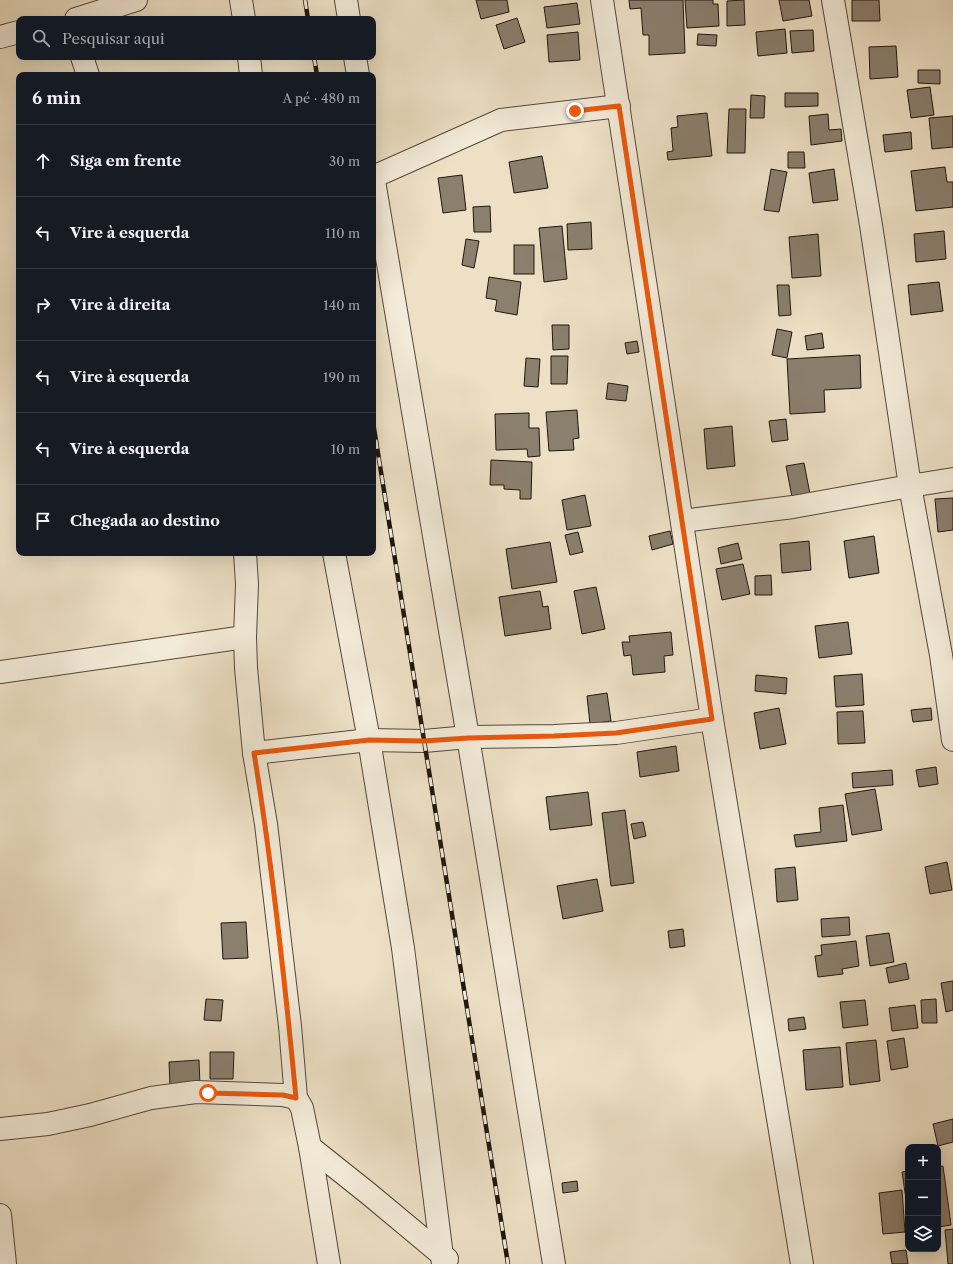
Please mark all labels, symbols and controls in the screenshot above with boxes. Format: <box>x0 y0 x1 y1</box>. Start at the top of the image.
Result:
search box <box>16 16 376 60</box>
icon: search <box>30 27 52 49</box>
text: Pesquisar aqui <box>62 29 165 48</box>
text: 6 min <box>32 88 81 108</box>
text: A pé · 480 m <box>282 90 360 106</box>
route end <box>566 102 584 120</box>
icon: ahead <box>32 150 54 172</box>
text: Siga em frente <box>70 151 181 170</box>
text: 30 m <box>329 153 360 169</box>
icon: left <box>32 222 54 244</box>
text: Vire à esquerda <box>70 223 189 242</box>
text: 110 m <box>325 225 360 241</box>
icon: right <box>32 294 54 316</box>
text: Vire à direita <box>70 295 170 314</box>
text: 140 m <box>323 297 360 313</box>
icon: left <box>32 366 54 388</box>
text: Vire à esquerda <box>70 367 189 386</box>
text: 190 m <box>323 369 360 385</box>
icon: left <box>32 438 54 460</box>
text: Vire à esquerda <box>70 439 189 458</box>
text: 10 m <box>331 441 360 457</box>
icon: arrive <box>32 510 54 532</box>
text: Chegada ao destino <box>70 511 220 530</box>
route start <box>199 1084 217 1102</box>
map controls <box>905 1144 941 1252</box>
button: + <box>905 1144 941 1180</box>
button: − <box>905 1180 941 1216</box>
button: layers <box>905 1216 941 1252</box>

